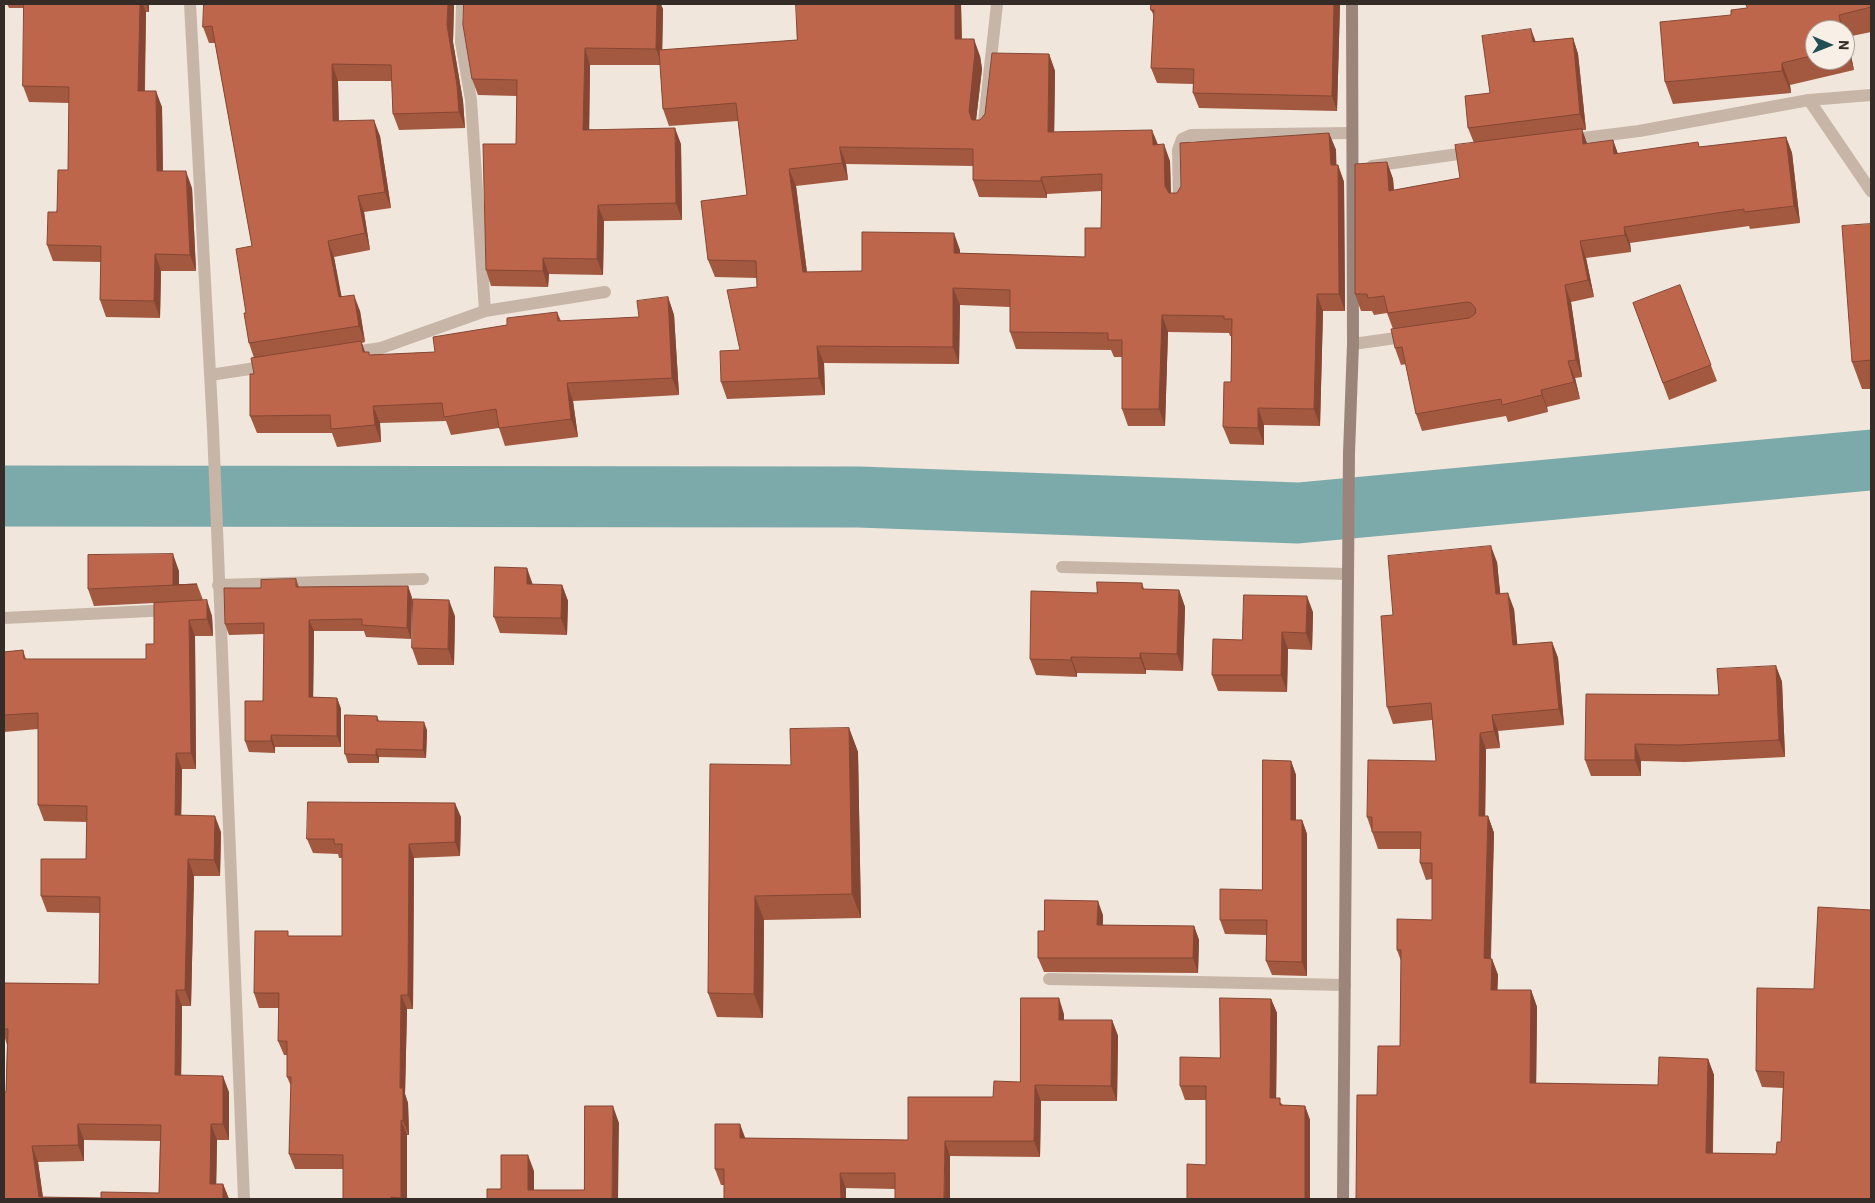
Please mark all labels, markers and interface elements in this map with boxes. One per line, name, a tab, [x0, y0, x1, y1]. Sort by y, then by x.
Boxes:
north arrow	[1805, 20, 1855, 70]
text: N	[1835, 40, 1853, 50]

